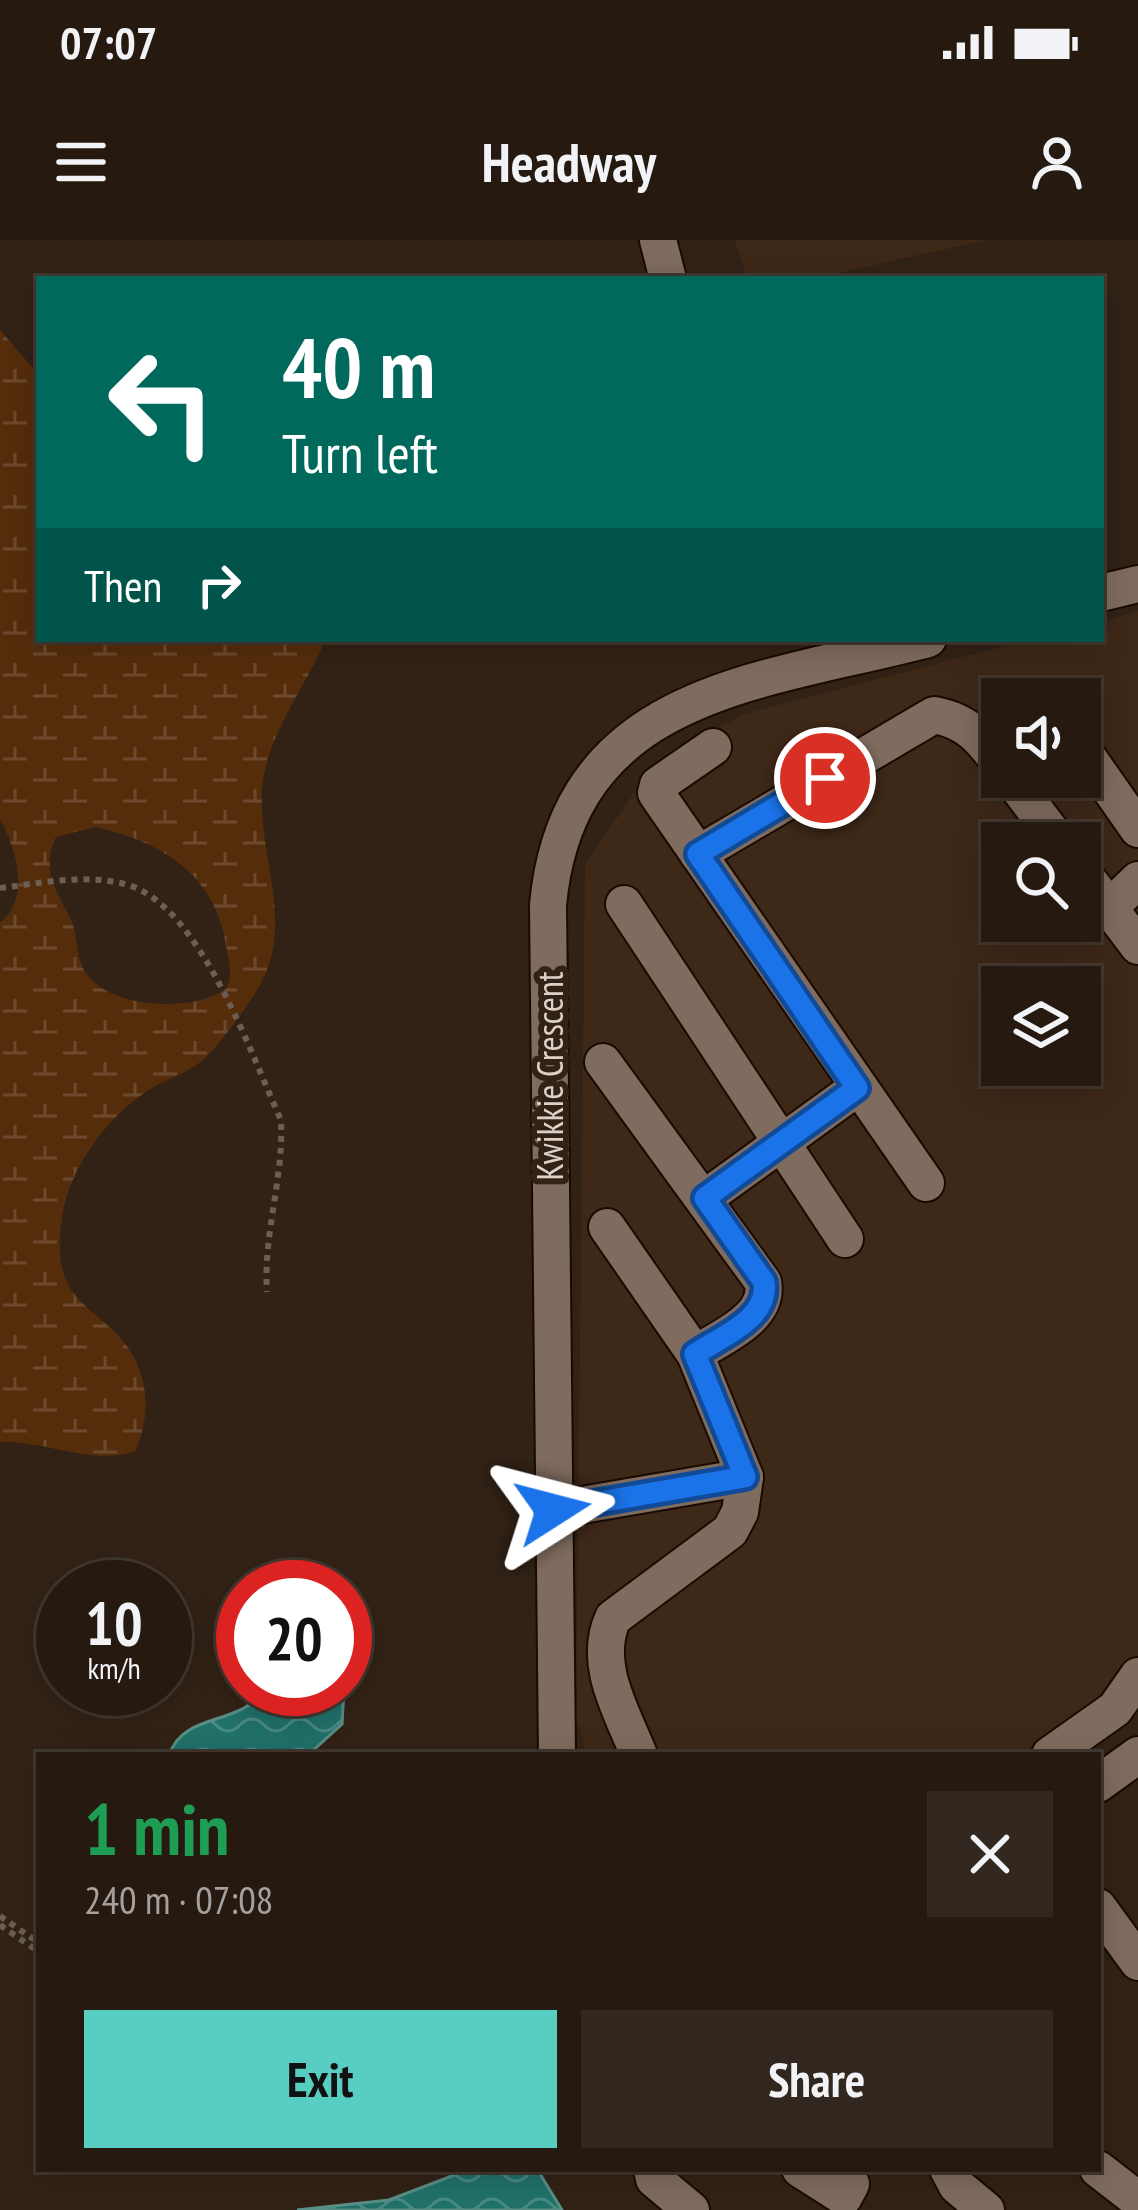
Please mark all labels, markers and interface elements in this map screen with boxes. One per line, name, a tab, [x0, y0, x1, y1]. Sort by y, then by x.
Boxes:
text: 07:07	[60, 13, 157, 71]
text: Headway	[482, 127, 656, 197]
icon: menu	[48, 129, 114, 195]
icon: person	[1024, 129, 1090, 195]
text: 40 m	[282, 312, 435, 421]
icon: left	[84, 324, 240, 480]
text: Turn left	[282, 418, 438, 488]
icon: right	[186, 552, 252, 618]
text: Then	[84, 556, 162, 614]
map controls	[981, 678, 1101, 1086]
button: sound	[981, 678, 1101, 798]
pin	[774, 727, 876, 829]
icon: arrive	[792, 745, 858, 811]
button: search	[981, 822, 1101, 942]
button: layers	[981, 966, 1101, 1086]
street label: Kwikkie Crescent	[526, 971, 573, 1181]
position arrow	[490, 1447, 616, 1573]
speed limit sign: 20	[216, 1560, 372, 1716]
text: 10	[85, 1584, 143, 1662]
text: km/h	[87, 1648, 141, 1687]
text: 1 min	[84, 1782, 229, 1875]
button: close	[927, 1791, 1053, 1917]
text: 240 m · 07:08	[84, 1874, 273, 1925]
button: Exit	[84, 2010, 557, 2148]
button: Share	[581, 2010, 1053, 2148]

